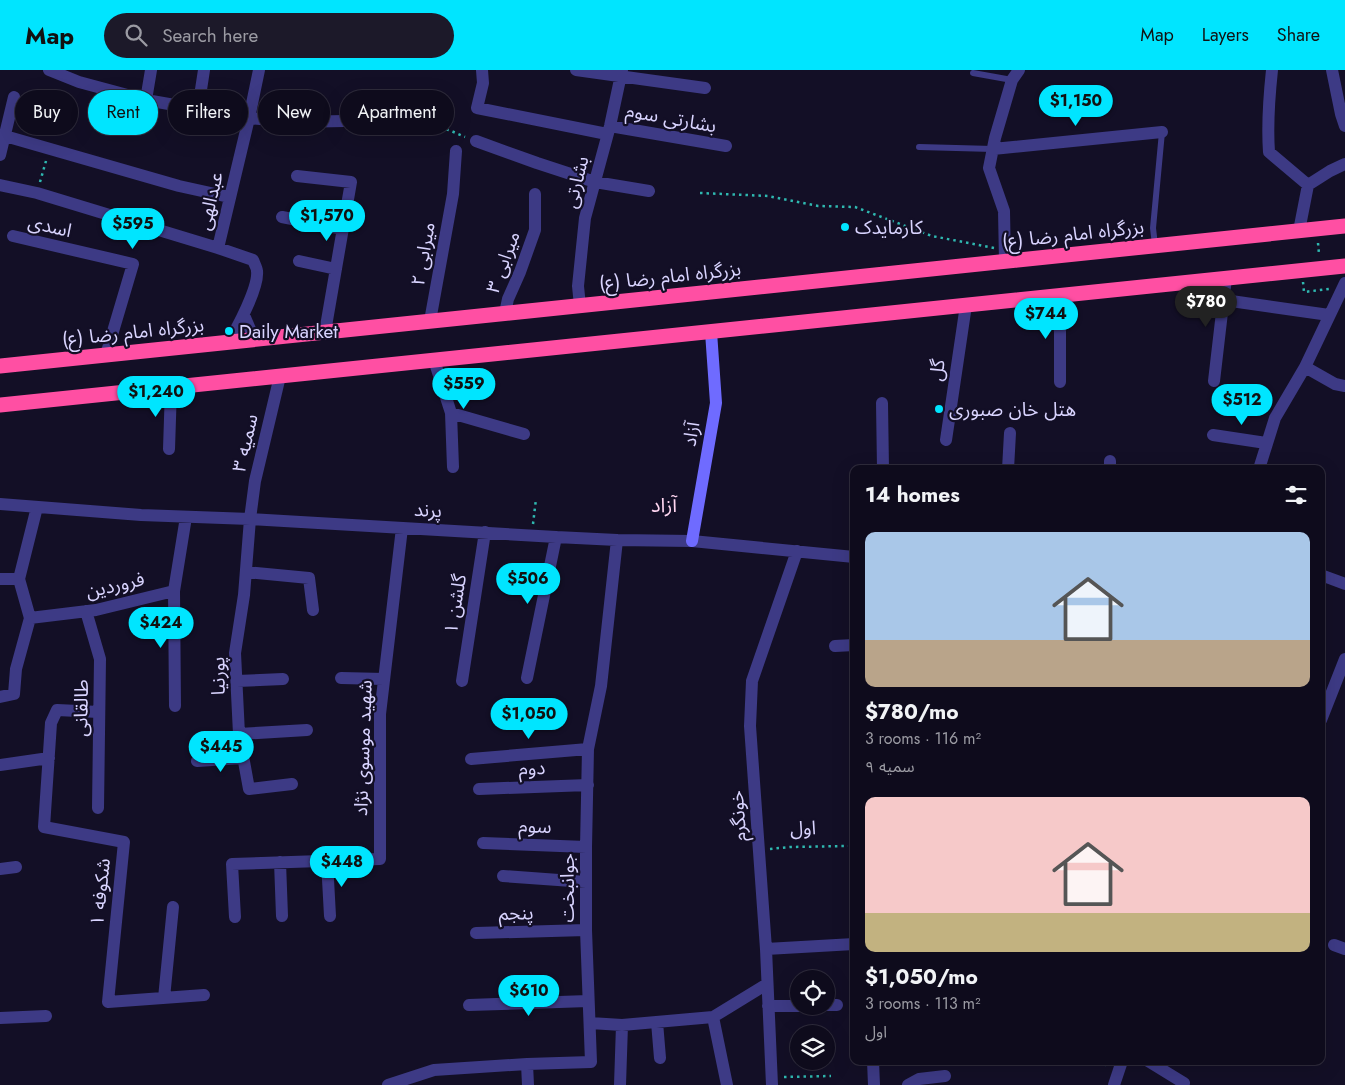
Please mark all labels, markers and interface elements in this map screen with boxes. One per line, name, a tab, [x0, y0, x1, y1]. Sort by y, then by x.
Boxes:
search box	[104, 13, 454, 58]
text: Map	[25, 18, 74, 53]
icon: search	[122, 21, 150, 49]
text: Search here	[162, 22, 258, 49]
text: Map	[1140, 22, 1174, 48]
text: Layers	[1202, 22, 1249, 48]
text: Share	[1277, 22, 1320, 48]
pin: $1,150	[1035, 85, 1117, 127]
text: $1,150	[1050, 89, 1102, 112]
chip: Buy	[15, 90, 78, 135]
chip: Rent	[88, 90, 158, 135]
chip: Filters	[168, 90, 248, 135]
chip: New	[258, 90, 330, 135]
chip: Apartment	[340, 90, 454, 135]
street label: بشارتی سوم	[623, 97, 718, 140]
street label: بشارتی	[557, 153, 595, 211]
street label: عبدالهی	[190, 169, 230, 233]
pin: $1,570	[286, 200, 368, 242]
text: $1,570	[300, 204, 354, 227]
street label: اسدی	[26, 208, 74, 244]
pin: $595	[103, 208, 163, 250]
text: $595	[112, 212, 154, 235]
street label: بزرگراه امام رضا (ع)	[1001, 213, 1146, 256]
place label: کارمایدک	[855, 214, 924, 241]
street label: میرابی ۲	[404, 220, 442, 288]
marker: کارمایدک	[839, 221, 851, 233]
street label: میرابی ۳	[479, 227, 527, 297]
street label: بزرگراه امام رضا (ع)	[598, 255, 743, 298]
pin: $780	[1176, 286, 1236, 328]
text: $780	[1186, 290, 1226, 313]
pin: $744	[1016, 298, 1076, 340]
text: $744	[1025, 302, 1067, 325]
street label: بزرگراه امام رضا (ع)	[61, 311, 206, 354]
place label: Daily Market	[239, 318, 338, 345]
marker: Daily Market	[223, 325, 235, 337]
street label: گل	[922, 356, 952, 383]
pin: $559	[434, 368, 494, 410]
text: $559	[443, 372, 485, 395]
pin: $1,240	[115, 376, 197, 418]
text: $1,240	[128, 380, 184, 403]
pin: $512	[1212, 384, 1272, 426]
text: $512	[1223, 388, 1261, 411]
place label: هتل خان صبوری	[949, 396, 1076, 423]
marker: هتل خان صبوری	[933, 403, 945, 415]
street label: سمیه ۳	[225, 411, 265, 475]
street label: آزاد	[676, 418, 707, 448]
text: 14 homes	[865, 480, 960, 510]
icon: filters	[1282, 481, 1310, 509]
district label: آزاد	[651, 491, 678, 520]
street label: پرند	[413, 496, 443, 524]
pin: $506	[498, 562, 558, 605]
icon: home	[1043, 564, 1133, 654]
street label: فروردین	[83, 565, 147, 605]
text: $506	[507, 567, 549, 590]
street label: گلشن ۱	[437, 571, 473, 636]
pin: $424	[131, 606, 191, 649]
text: $424	[140, 611, 182, 634]
street label: پورنیا	[204, 656, 232, 696]
street label: طالقانی	[67, 679, 95, 737]
street label: شهید موسوی نژاد	[347, 680, 379, 816]
text: $780/mo	[865, 697, 959, 727]
pin: $1,050	[488, 698, 570, 740]
text: $1,050	[502, 702, 556, 725]
text: 3 rooms · 116 m²	[865, 727, 981, 750]
pin: $445	[191, 730, 251, 773]
text: $445	[200, 735, 242, 758]
street label: دوم	[518, 754, 546, 783]
text: سمیه ۹	[865, 755, 915, 778]
street label: خونگرم	[723, 790, 754, 842]
street label: سوم	[518, 812, 552, 841]
street label: اول	[789, 814, 817, 842]
icon: home	[1043, 829, 1133, 919]
pin: $448	[312, 846, 372, 888]
text: $448	[321, 850, 363, 873]
street label: جوانبخت	[554, 853, 581, 923]
street label: شکوفه ۱	[83, 857, 117, 927]
street label: پنجم	[498, 899, 534, 928]
text: $1,050/mo	[865, 962, 978, 992]
map controls	[790, 970, 835, 1070]
button: locate	[790, 970, 835, 1015]
pin: $610	[499, 974, 559, 1017]
text: $610	[509, 979, 549, 1002]
text: 3 rooms · 113 m²	[865, 992, 981, 1015]
text: اول	[865, 1020, 887, 1043]
button: layers	[790, 1025, 835, 1070]

